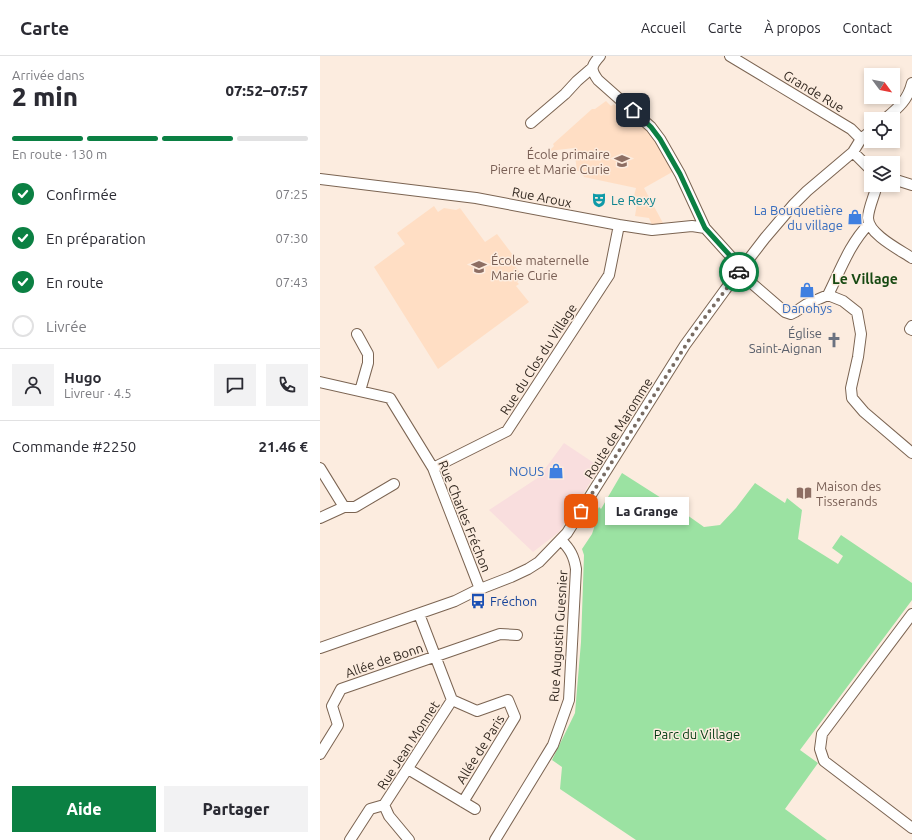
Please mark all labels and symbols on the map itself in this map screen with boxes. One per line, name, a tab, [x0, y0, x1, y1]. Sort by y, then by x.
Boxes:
street label: Grande Rue	[781, 67, 847, 115]
north arrow	[864, 68, 900, 104]
pin	[616, 93, 650, 127]
place label: École primaire Pierre et Marie Curie	[490, 146, 610, 176]
school or university icon: École primaire Pierre et Marie Curie	[613, 152, 631, 170]
street label: Rue Aroux	[511, 184, 574, 210]
theatre icon: Le Rexy	[590, 191, 608, 209]
place label: Le Rexy	[611, 193, 656, 207]
place label: La Bouquetière du village	[754, 203, 843, 232]
shop icon: La Bouquetière du village	[846, 208, 864, 226]
place label: École maternelle Marie Curie	[491, 252, 589, 282]
courier	[719, 252, 759, 292]
school or university icon: École maternelle Marie Curie	[470, 258, 488, 276]
district label: Le Village	[832, 271, 898, 287]
shop icon: Danohys	[798, 281, 816, 299]
street label: Rue du Clos du Village	[497, 301, 579, 417]
place label: Danohys	[782, 301, 832, 315]
place label: Église Saint-Aignan	[749, 325, 822, 355]
church icon: Église Saint-Aignan	[825, 331, 843, 349]
street label: Route de Maromme	[581, 375, 655, 481]
street label: Rue Charles Fréchon	[436, 458, 494, 574]
shop icon: NOUS	[547, 462, 565, 480]
place label: NOUS	[509, 464, 544, 478]
place label: Maison des Tisserands	[816, 479, 882, 508]
library icon: Maison des Tisserands	[795, 484, 813, 502]
pin	[564, 494, 598, 528]
callout: La Grange	[605, 497, 689, 525]
street label: Rue Augustin Guesnier	[546, 569, 570, 702]
bus stop icon: Fréchon	[469, 592, 487, 610]
place label: Fréchon	[490, 594, 537, 608]
street label: Allée de Bonn	[343, 640, 425, 680]
street label: Rue Jean Monnet	[374, 698, 442, 792]
street label: Allée de Paris	[453, 712, 507, 786]
park label: Parc du Village	[654, 727, 740, 741]

